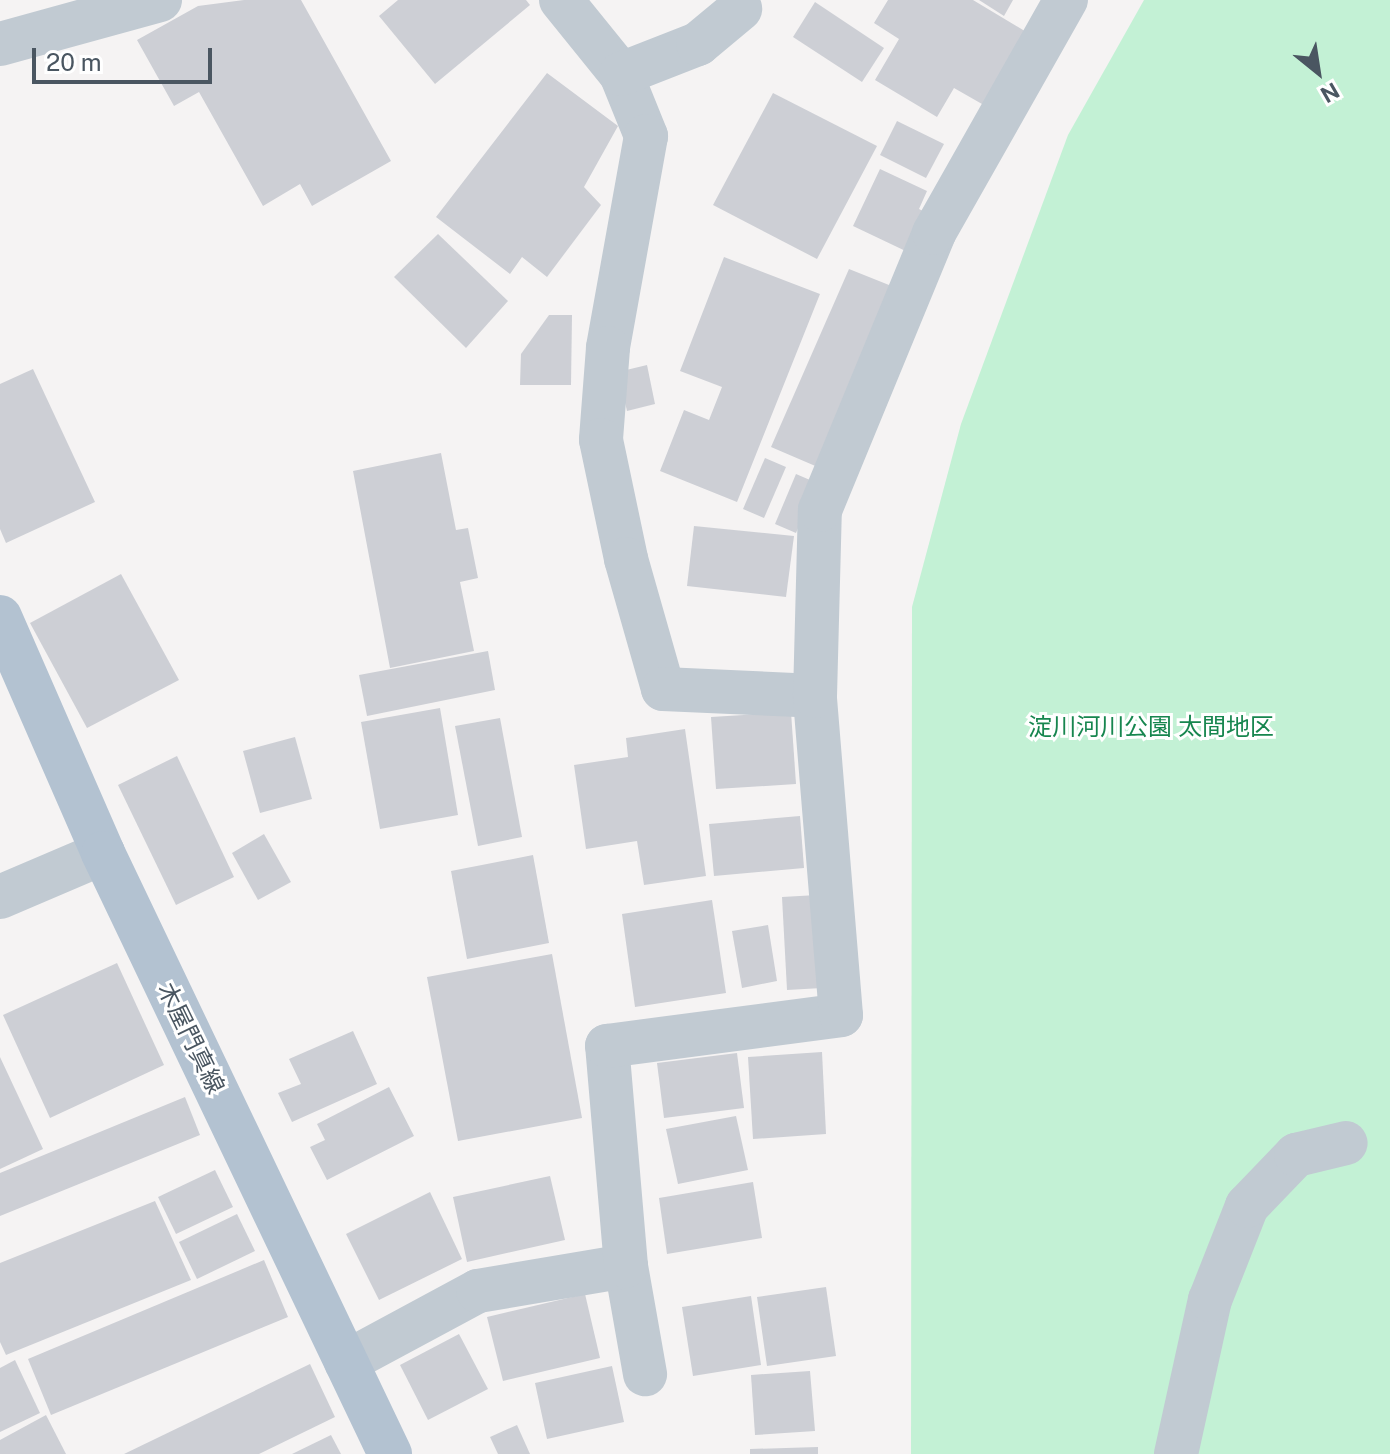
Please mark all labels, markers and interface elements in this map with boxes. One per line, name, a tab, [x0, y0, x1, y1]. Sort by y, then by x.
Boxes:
scale bar	[36, 32, 216, 82]
north arrow	[1278, 32, 1358, 112]
text: 20 m	[46, 48, 102, 76]
text: N	[1316, 77, 1344, 108]
park label: 淀川河川公園 太間地区	[1028, 713, 1274, 741]
street label: 木屋門真線	[152, 978, 230, 1098]

